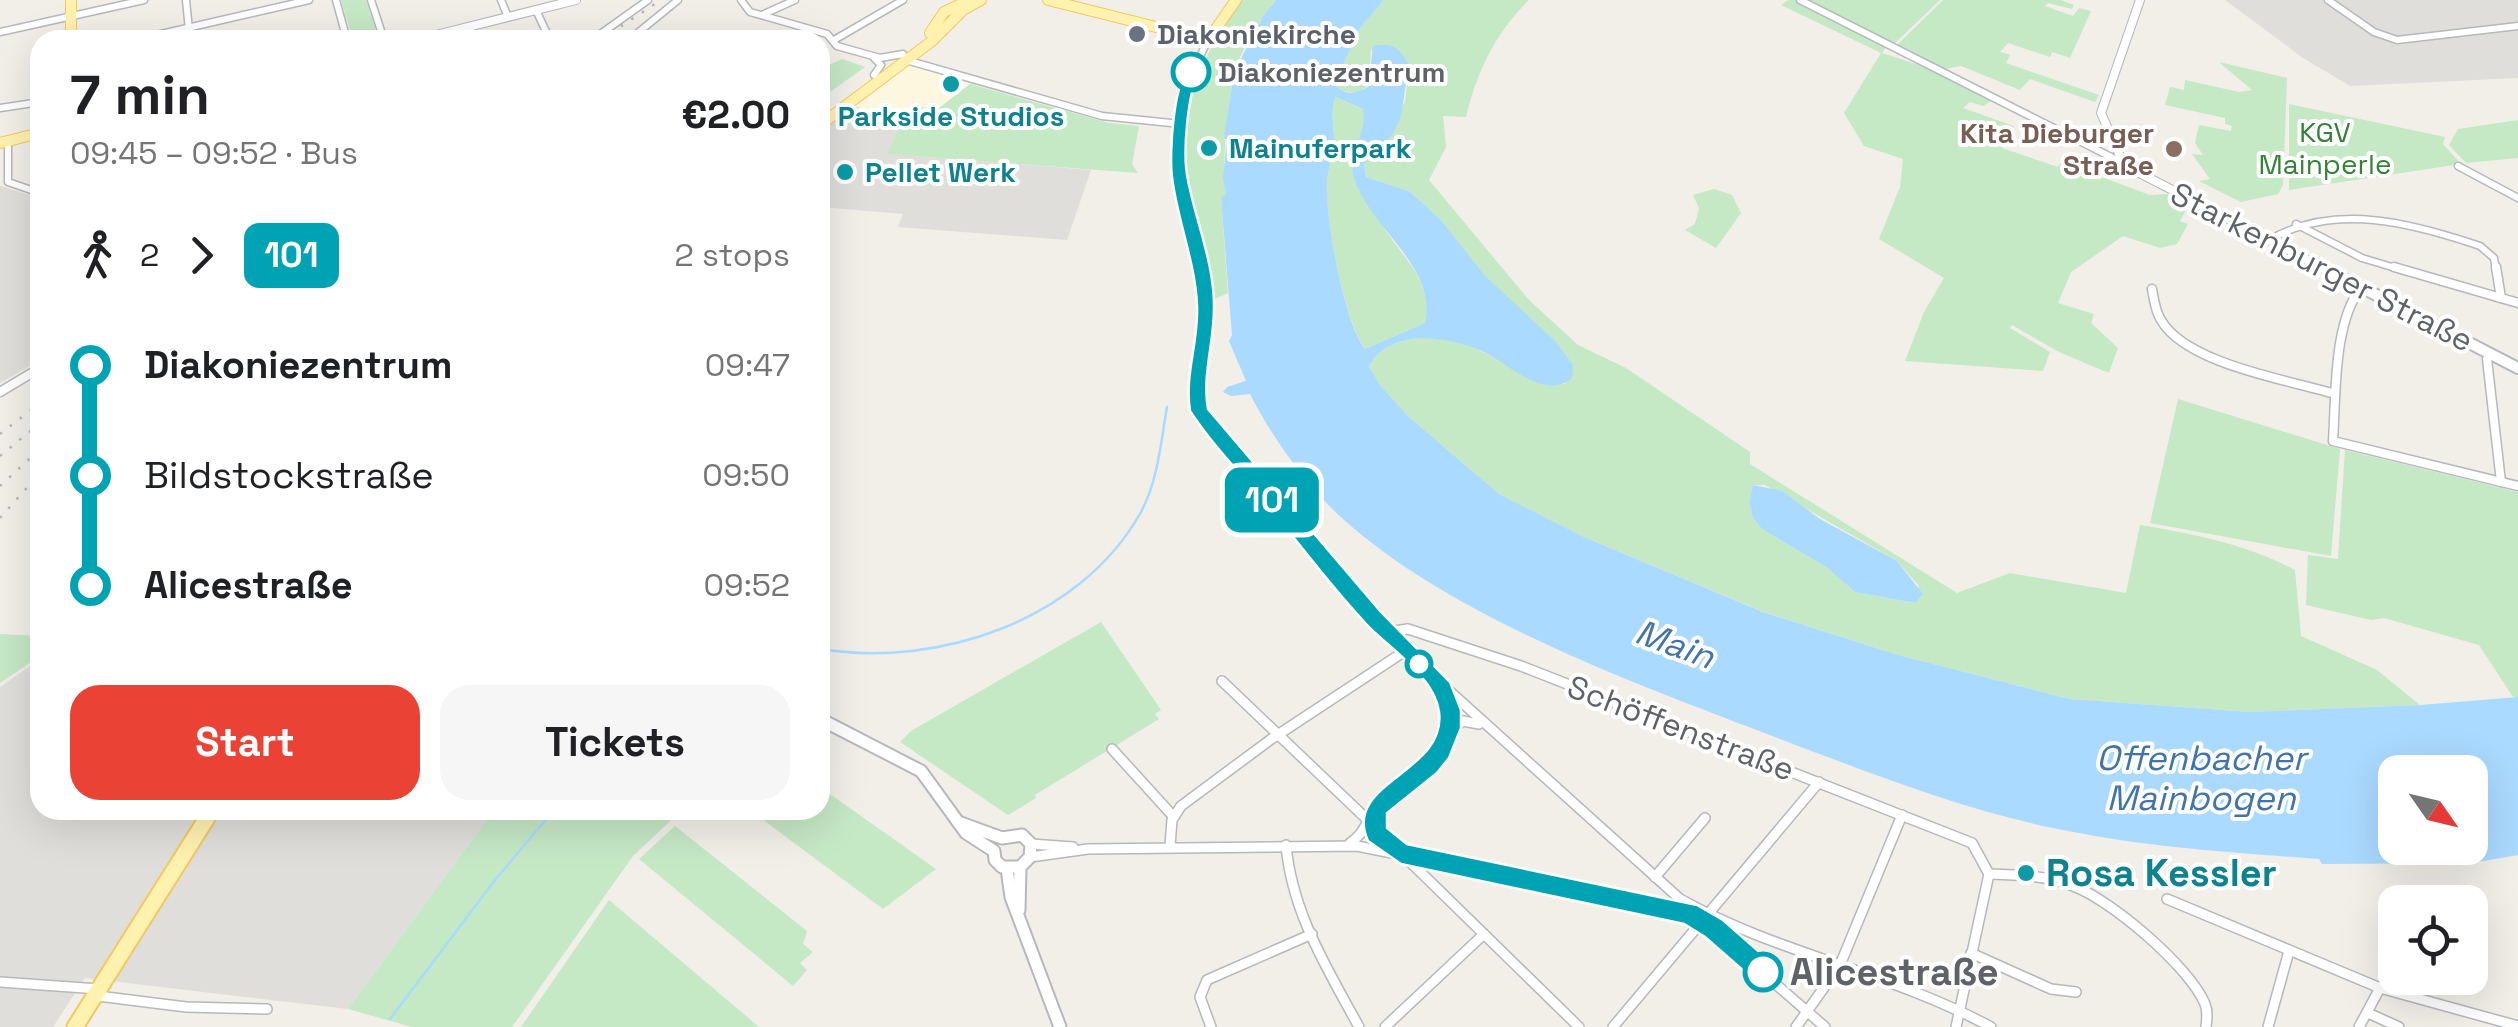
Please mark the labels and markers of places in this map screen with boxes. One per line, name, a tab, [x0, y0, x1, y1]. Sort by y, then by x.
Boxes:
place label: Diakoniekirche	[1157, 16, 1356, 52]
marker: Diakoniekirche	[1126, 23, 1148, 45]
marker: Diakoniezentrum	[1172, 53, 1210, 91]
place label: Diakoniezentrum	[1218, 54, 1445, 90]
marker: Parkside Studios	[940, 73, 962, 95]
place label: Parkside Studios	[838, 98, 1064, 134]
place label: Kita Dieburger Straße	[1960, 115, 2154, 183]
place label: Mainuferpark	[1229, 130, 1412, 166]
marker: Mainuferpark	[1198, 137, 1220, 159]
marker: Kita Dieburger Straße	[2163, 138, 2185, 160]
place label: Pellet Werk	[865, 154, 1016, 190]
marker: Pellet Werk	[834, 161, 856, 183]
unlabelled marker	[1406, 651, 1432, 677]
place label: Rosa Kessler	[2046, 849, 2277, 897]
marker: Rosa Kessler	[2015, 862, 2037, 884]
place label: Alicestraße	[1790, 948, 1999, 996]
marker: Alicestraße	[1744, 953, 1782, 991]

